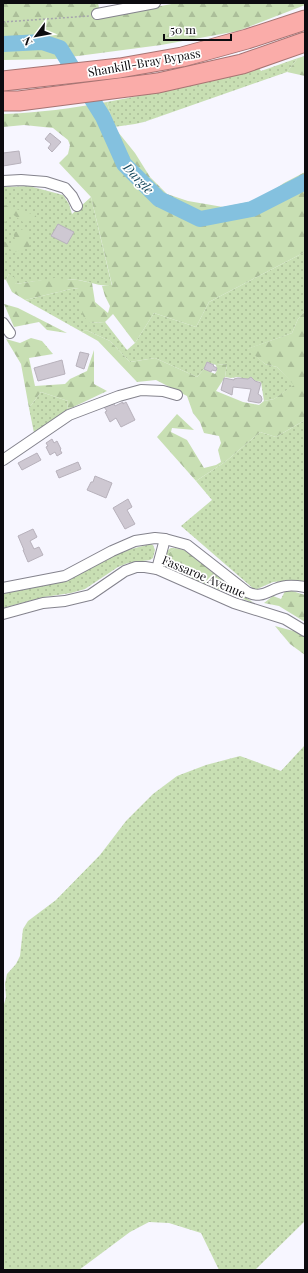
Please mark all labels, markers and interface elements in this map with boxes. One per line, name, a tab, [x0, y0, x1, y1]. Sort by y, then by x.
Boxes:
north arrow	[16, 16, 56, 56]
scale bar	[164, 16, 231, 42]
text: 50 m	[170, 21, 196, 37]
text: N	[19, 34, 36, 49]
street label: Shankill-Bray Bypass	[86, 44, 202, 80]
water label: Dargle	[120, 158, 158, 198]
street label: Fassaroe Avenue	[160, 551, 248, 601]

